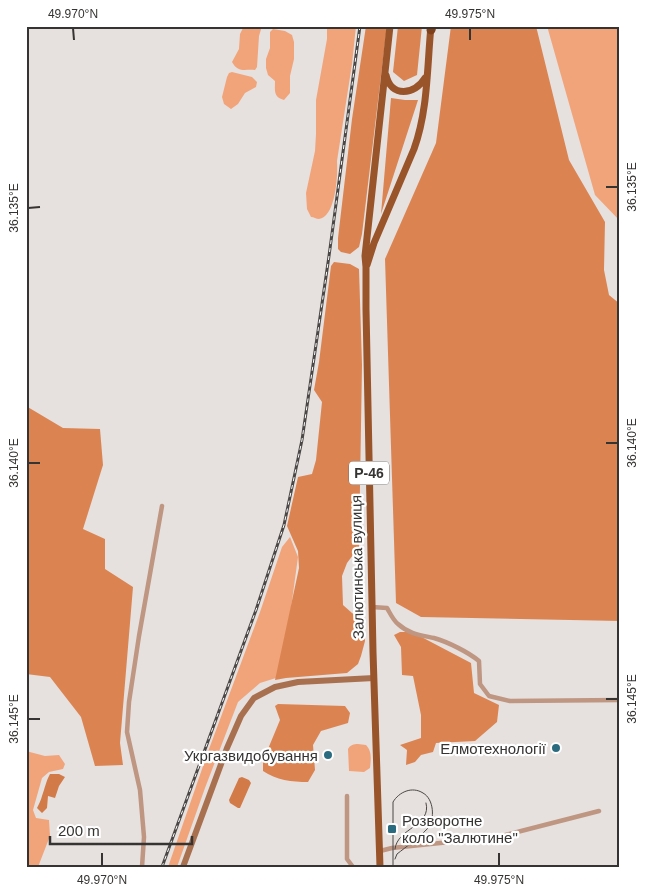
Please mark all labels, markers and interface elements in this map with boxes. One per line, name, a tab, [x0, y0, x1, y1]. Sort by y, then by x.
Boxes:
text: 49.970°N	[48, 7, 98, 21]
text: 49.975°N	[445, 7, 495, 21]
text: 36.135°E	[625, 162, 639, 212]
text: 36.135°E	[7, 183, 21, 233]
text: 36.140°E	[625, 418, 639, 468]
text: 36.140°E	[7, 438, 21, 488]
road number: Р-46	[349, 462, 389, 484]
street label: Залютинська вулиця	[347, 495, 367, 639]
text: 36.145°E	[625, 674, 639, 724]
text: 36.145°E	[7, 694, 21, 744]
place label: Елмотехнології	[440, 740, 547, 757]
marker: Елмотехнології	[550, 742, 562, 754]
place label: Укргазвидобування	[184, 747, 318, 764]
marker: Укргазвидобування	[322, 749, 334, 761]
place label: Розворотне коло "Залютине"	[402, 812, 518, 846]
scale bar	[50, 813, 192, 845]
text: 200 m	[58, 822, 100, 839]
marker: Розворотне коло "Залютине"	[386, 823, 398, 835]
text: 49.970°N	[77, 873, 127, 887]
text: 49.975°N	[474, 873, 524, 887]

